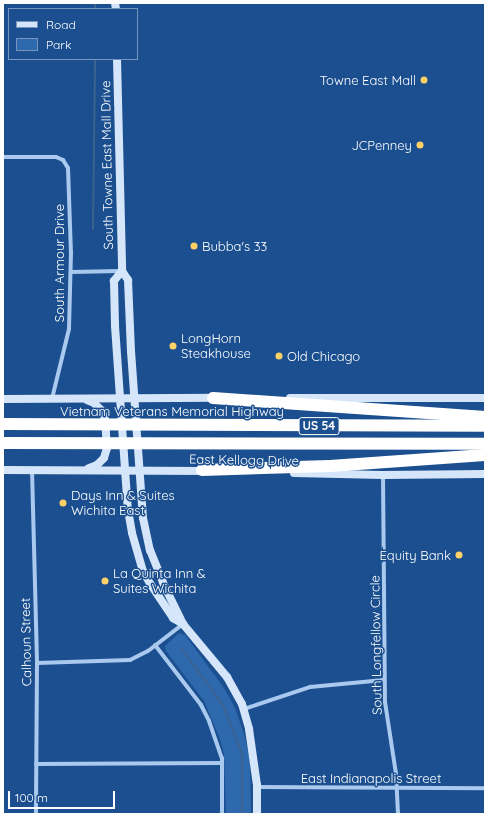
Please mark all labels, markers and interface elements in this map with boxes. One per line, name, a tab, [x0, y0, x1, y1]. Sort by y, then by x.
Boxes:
legend	[8, 8, 138, 60]
text: Road	[46, 17, 76, 32]
text: Park	[46, 37, 71, 52]
place label: Towne East Mall	[320, 72, 416, 88]
marker: Towne East Mall	[419, 75, 429, 85]
street label: South Towne East Mall Drive	[98, 80, 116, 250]
place label: JCPenney	[351, 137, 412, 153]
marker: JCPenney	[415, 140, 425, 150]
street label: South Armour Drive	[51, 204, 67, 322]
place label: Bubba's 33	[202, 238, 267, 254]
marker: Bubba's 33	[189, 241, 199, 251]
place label: LongHorn Steakhouse	[181, 331, 251, 362]
marker: LongHorn Steakhouse	[168, 341, 178, 351]
place label: Old Chicago	[287, 348, 360, 364]
marker: Old Chicago	[274, 351, 284, 361]
street label: Vietnam Veterans Memorial Highway	[60, 403, 284, 419]
road number: US 54	[298, 416, 340, 436]
street label: East Kellogg Drive	[189, 451, 299, 469]
place label: Days Inn & Suites Wichita East	[71, 488, 175, 519]
marker: Days Inn & Suites Wichita East	[58, 498, 68, 508]
place label: Equity Bank	[379, 547, 451, 563]
marker: Equity Bank	[454, 550, 464, 560]
place label: La Quinta Inn & Suites Wichita	[113, 566, 206, 597]
street label: South Longfellow Circle	[367, 575, 385, 715]
marker: La Quinta Inn & Suites Wichita	[100, 576, 110, 586]
street label: Calhoun Street	[17, 598, 35, 686]
street label: East Indianapolis Street	[301, 770, 441, 786]
scale bar	[10, 783, 117, 809]
text: 100 m	[15, 790, 48, 805]

